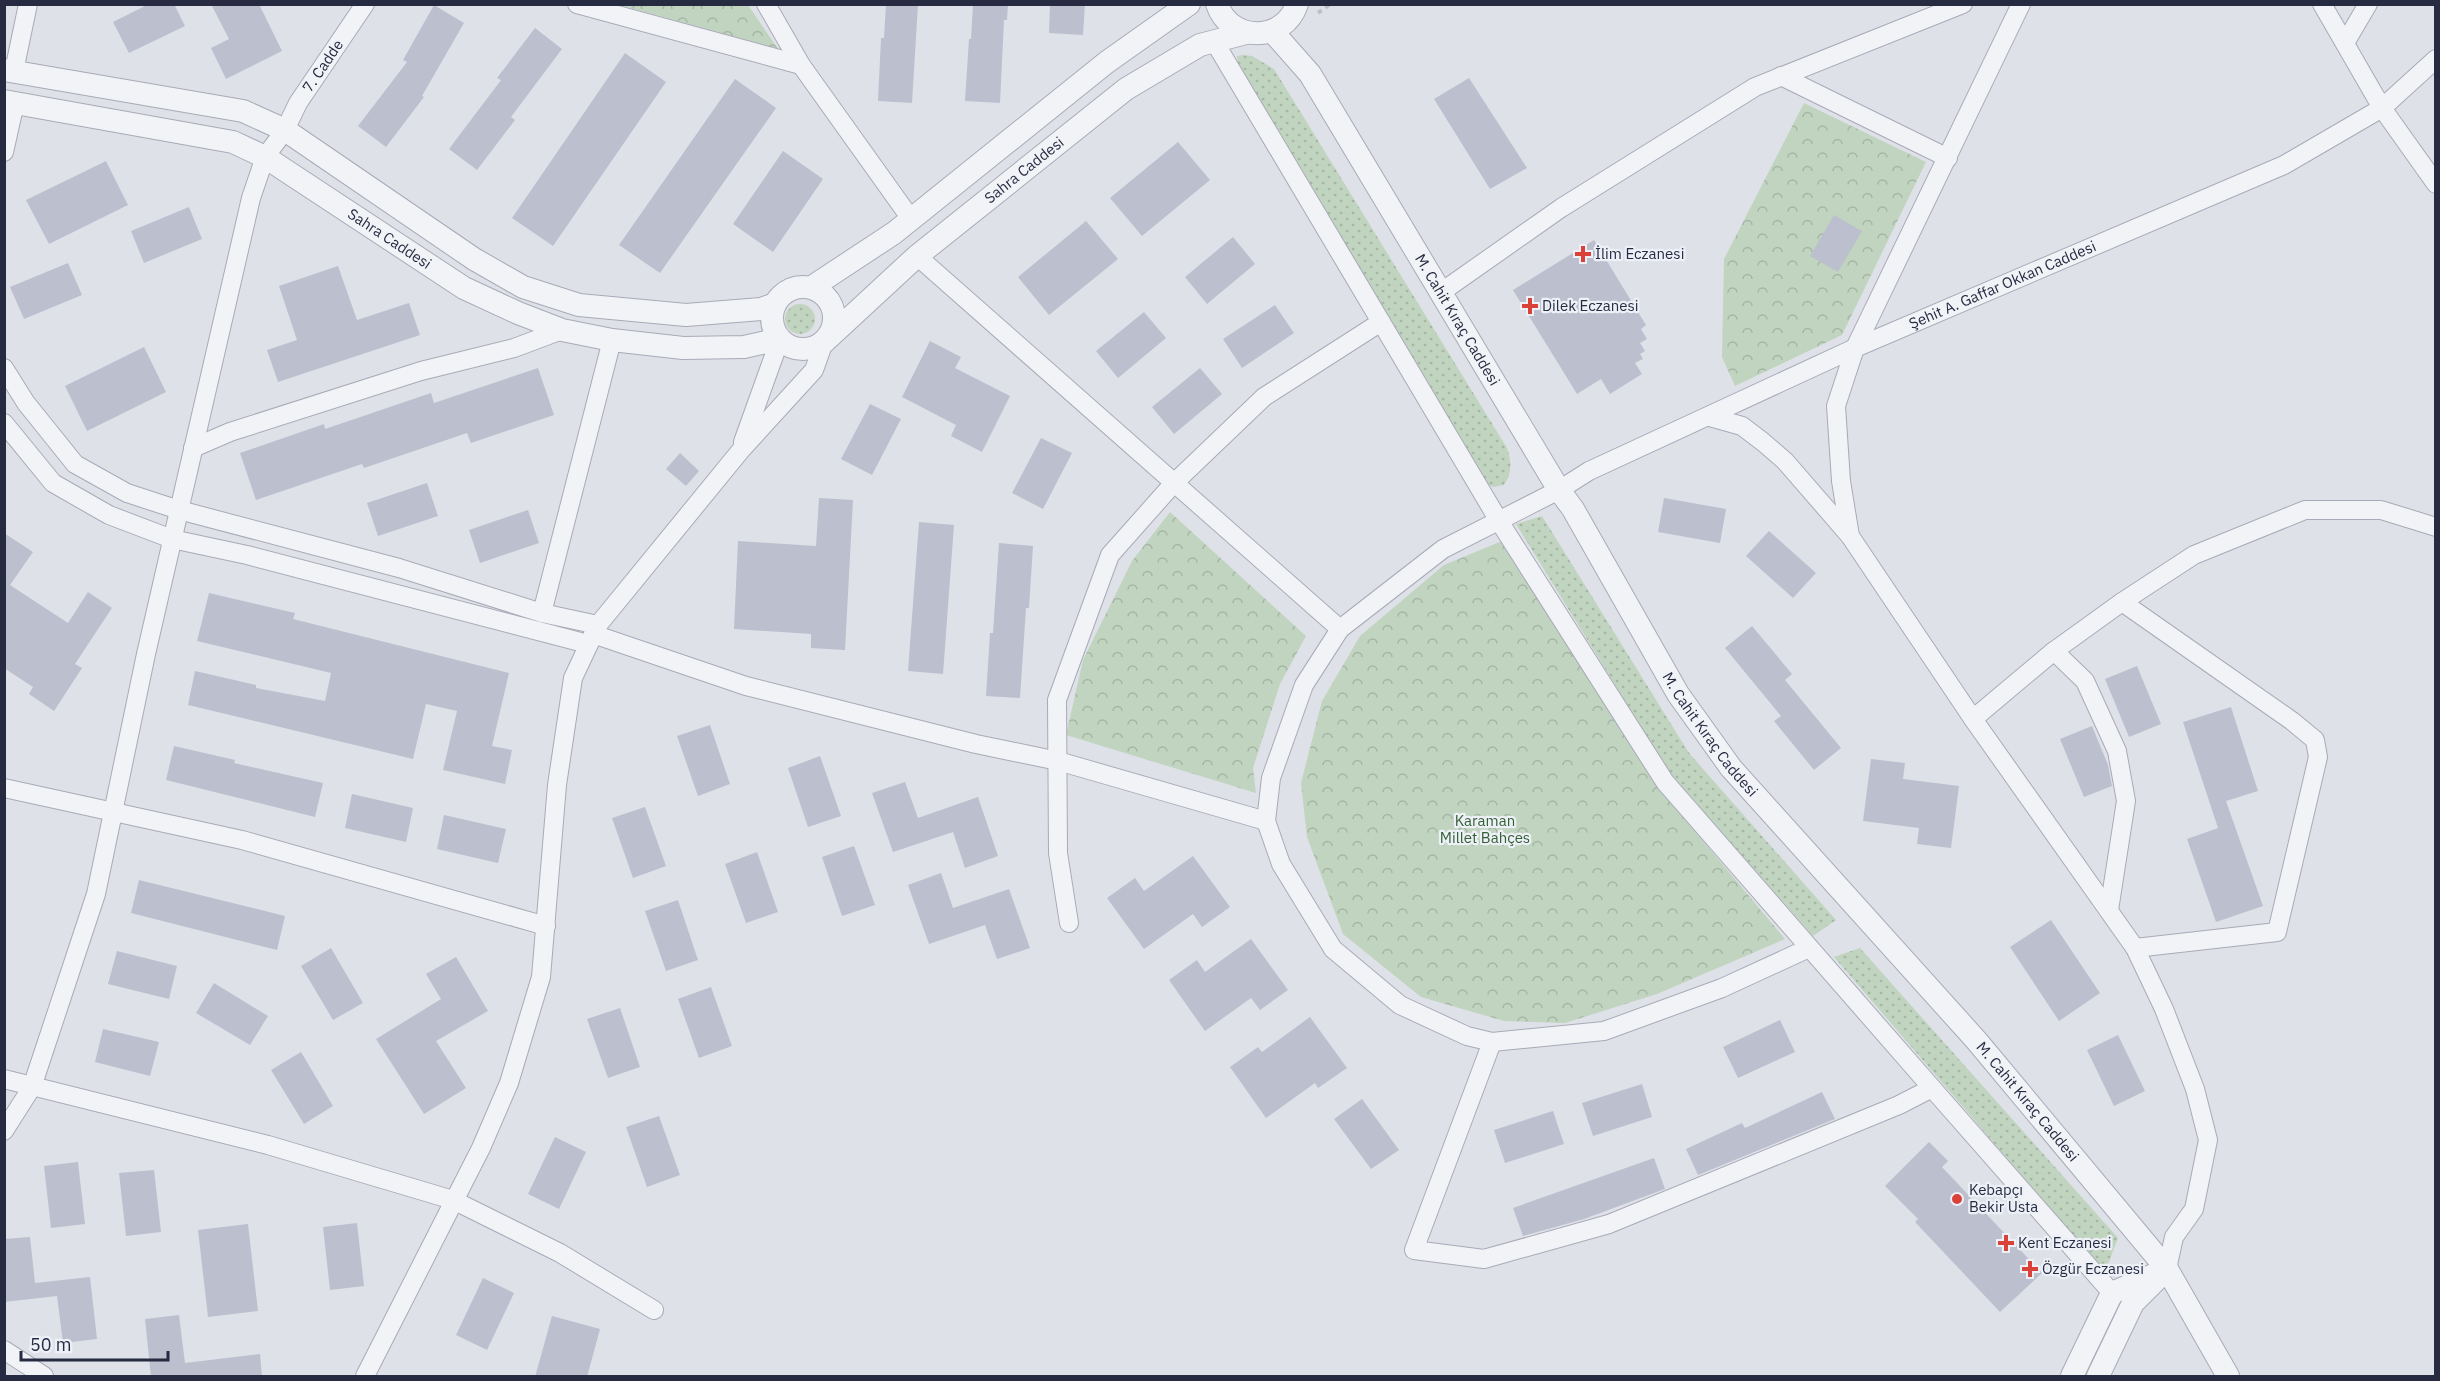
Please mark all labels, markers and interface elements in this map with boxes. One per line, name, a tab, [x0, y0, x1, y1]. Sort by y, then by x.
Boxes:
street label: 7. Cadde	[298, 36, 347, 96]
street label: Sahra Caddesi	[980, 132, 1068, 207]
street label: Sahra Caddesi	[344, 204, 435, 273]
street label: Şehit A. Gaffar Okkan Caddesi	[1906, 236, 2099, 333]
place label: İlim Eczanesi	[1595, 244, 1684, 263]
marker: İlim Eczanesi	[1576, 247, 1590, 261]
street label: M. Cahit Kıraç Caddesi	[1411, 250, 1504, 389]
place label: Dilek Eczanesi	[1542, 296, 1639, 315]
marker: Dilek Eczanesi	[1523, 299, 1537, 313]
street label: M. Cahit Kıraç Caddesi	[1659, 669, 1762, 800]
park label: Karaman Millet Bahçes	[1440, 811, 1530, 847]
street label: M. Cahit Kıraç Caddesi	[1973, 1038, 2083, 1165]
place label: Kebapçı Bekir Usta	[1969, 1180, 2038, 1216]
marker: Kebapçı Bekir Usta	[1950, 1192, 1964, 1206]
place label: Kent Eczanesi	[2018, 1233, 2112, 1252]
marker: Kent Eczanesi	[1999, 1236, 2013, 1250]
place label: Özgür Eczanesi	[2042, 1259, 2144, 1278]
marker: Özgür Eczanesi	[2023, 1262, 2037, 1276]
scale bar	[21, 1324, 168, 1362]
text: 50 m	[30, 1333, 72, 1356]

